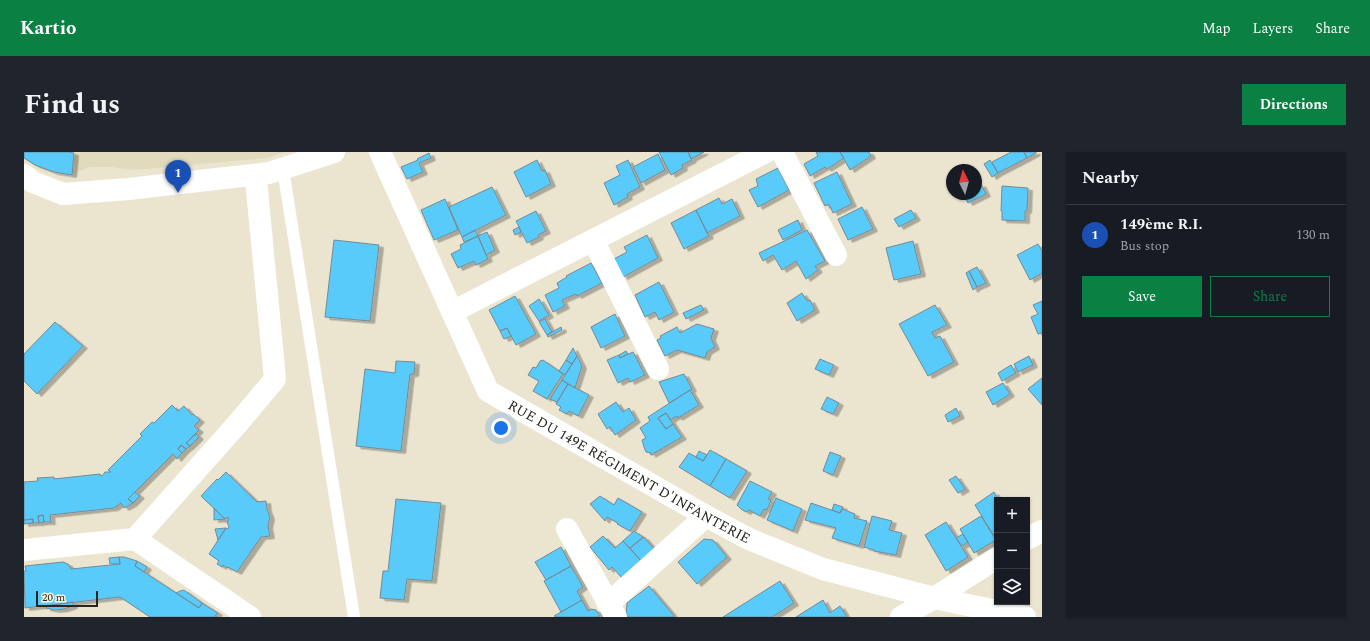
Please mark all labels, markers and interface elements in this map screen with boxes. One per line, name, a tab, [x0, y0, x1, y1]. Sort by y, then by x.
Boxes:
text: Kartio	[20, 14, 76, 43]
text: Map	[1202, 18, 1231, 39]
text: Layers	[1253, 18, 1293, 39]
text: Share	[1315, 18, 1350, 39]
text: Find us	[24, 83, 120, 126]
button: Directions	[1242, 84, 1346, 125]
pin: 1	[165, 160, 191, 193]
north arrow	[946, 164, 982, 200]
text: Nearby	[1082, 165, 1138, 191]
text: 149ème R.I.	[1120, 213, 1203, 236]
text: 1	[1091, 225, 1099, 245]
text: 130 m	[1296, 225, 1330, 245]
text: Bus stop	[1120, 236, 1169, 256]
button: Save	[1082, 276, 1202, 317]
button: Share	[1210, 276, 1330, 317]
street label: RUE DU 149E RÉGIMENT D'INFANTERIE	[504, 395, 754, 549]
your location	[491, 418, 511, 438]
map controls	[994, 497, 1030, 605]
button: +	[994, 497, 1030, 533]
button: −	[994, 533, 1030, 569]
button: layers	[994, 569, 1030, 605]
scale bar	[36, 589, 98, 608]
text: 20 m	[42, 589, 65, 606]

